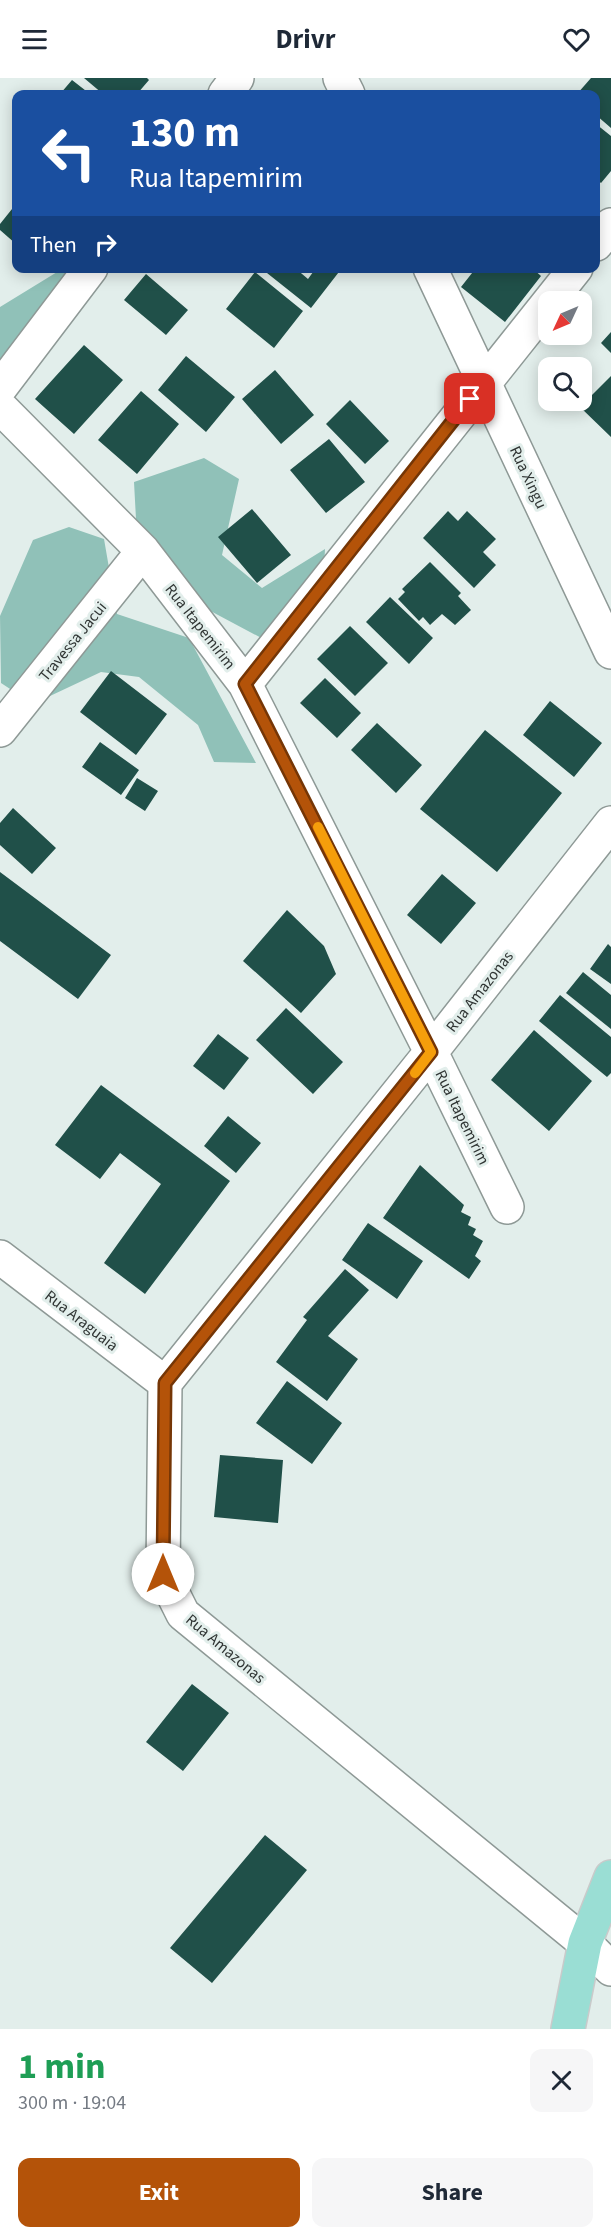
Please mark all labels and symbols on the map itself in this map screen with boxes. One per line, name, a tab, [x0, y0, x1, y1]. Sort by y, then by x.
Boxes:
north arrow	[538, 291, 592, 345]
pin	[444, 373, 495, 424]
street label: Rua Xingu	[504, 443, 552, 512]
street label: Rua Itapemirim	[160, 579, 241, 674]
street label: Travessa Jacui	[34, 597, 112, 686]
street label: Rua Amazonas	[441, 946, 519, 1037]
street label: Rua Itapemirim	[430, 1066, 495, 1169]
street label: Rua Araguaia	[40, 1285, 123, 1356]
position arrow	[131, 1542, 195, 1606]
street label: Rua Amazonas	[181, 1609, 270, 1689]

